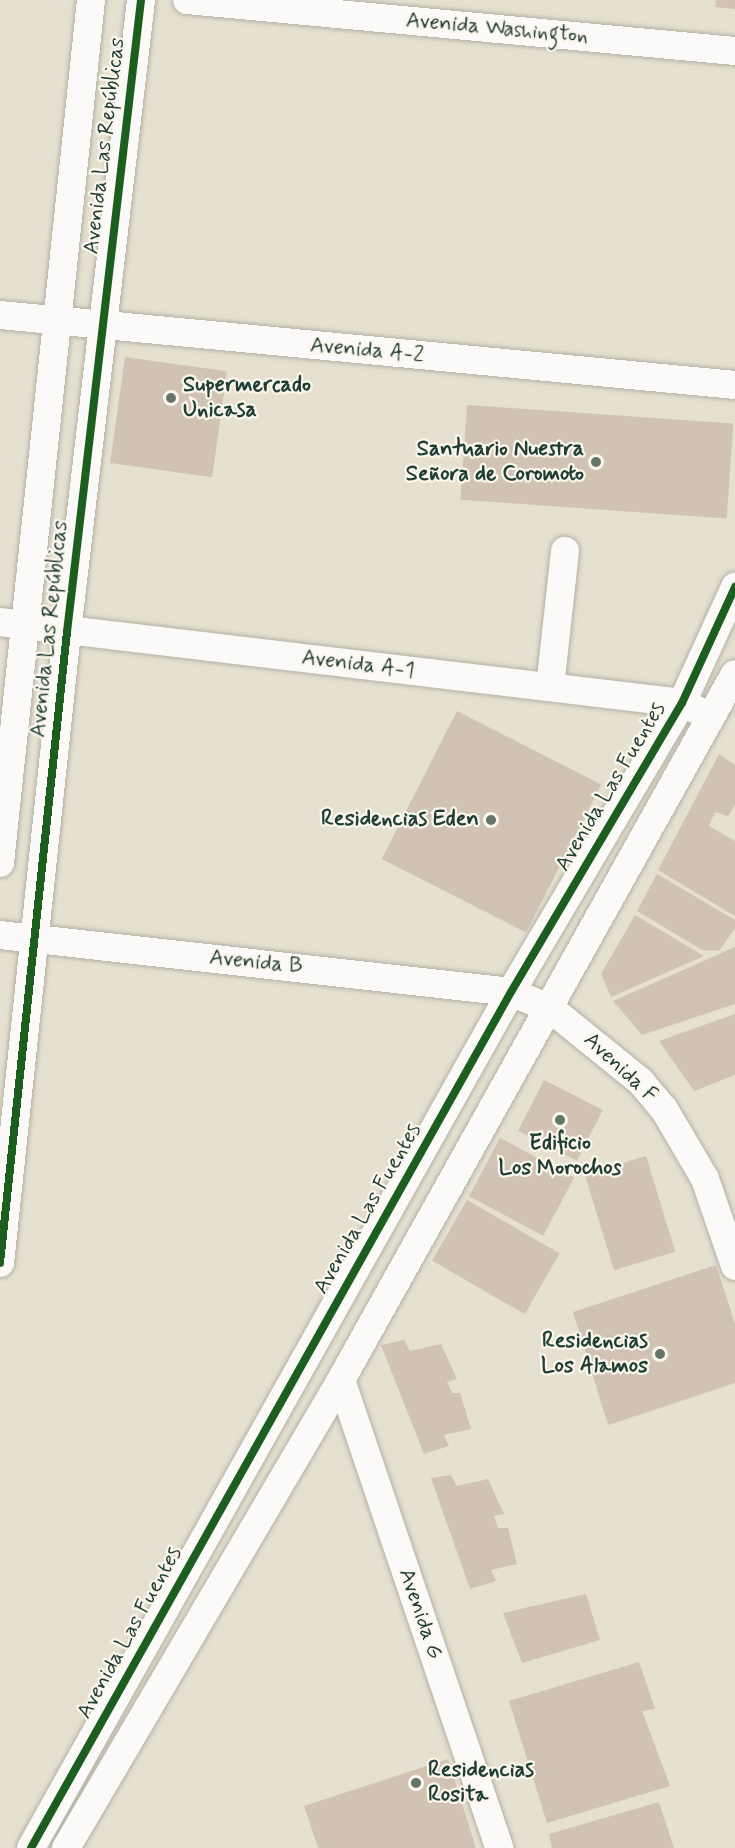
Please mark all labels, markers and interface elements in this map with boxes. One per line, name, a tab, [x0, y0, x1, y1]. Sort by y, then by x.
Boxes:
street label: Avenida Washington	[404, 8, 590, 50]
street label: Avenida Las Repúblicas	[79, 37, 131, 255]
street label: Avenida A-2	[309, 333, 425, 369]
place label: Supermercado Unicasa	[183, 372, 311, 424]
marker: Supermercado Unicasa	[164, 391, 178, 405]
place label: Santuario Nuestra Señora de Coromoto	[404, 436, 584, 488]
marker: Santuario Nuestra Señora de Coromoto	[589, 455, 603, 469]
street label: Avenida Las Repúblicas	[26, 520, 74, 738]
street label: Avenida A-1	[300, 645, 416, 685]
street label: Avenida Las Fuentes	[550, 697, 672, 877]
place label: Residencias Eden	[322, 807, 479, 833]
marker: Residencias Eden	[484, 813, 498, 827]
street label: Avenida B	[208, 945, 304, 981]
street label: Avenida F	[578, 1027, 662, 1109]
marker: Edificio Los Morochos	[553, 1113, 567, 1127]
street label: Avenida Las Fuentes	[308, 1118, 428, 1300]
place label: Edificio Los Morochos	[498, 1130, 622, 1182]
place label: Residencias Los Alamos	[541, 1328, 648, 1380]
marker: Residencias Los Alamos	[653, 1347, 667, 1361]
street label: Avenida Las Fuentes	[71, 1542, 189, 1724]
street label: Avenida G	[392, 1565, 448, 1663]
place label: Residencias Rosita	[428, 1757, 534, 1808]
marker: Residencias Rosita	[409, 1776, 423, 1790]

